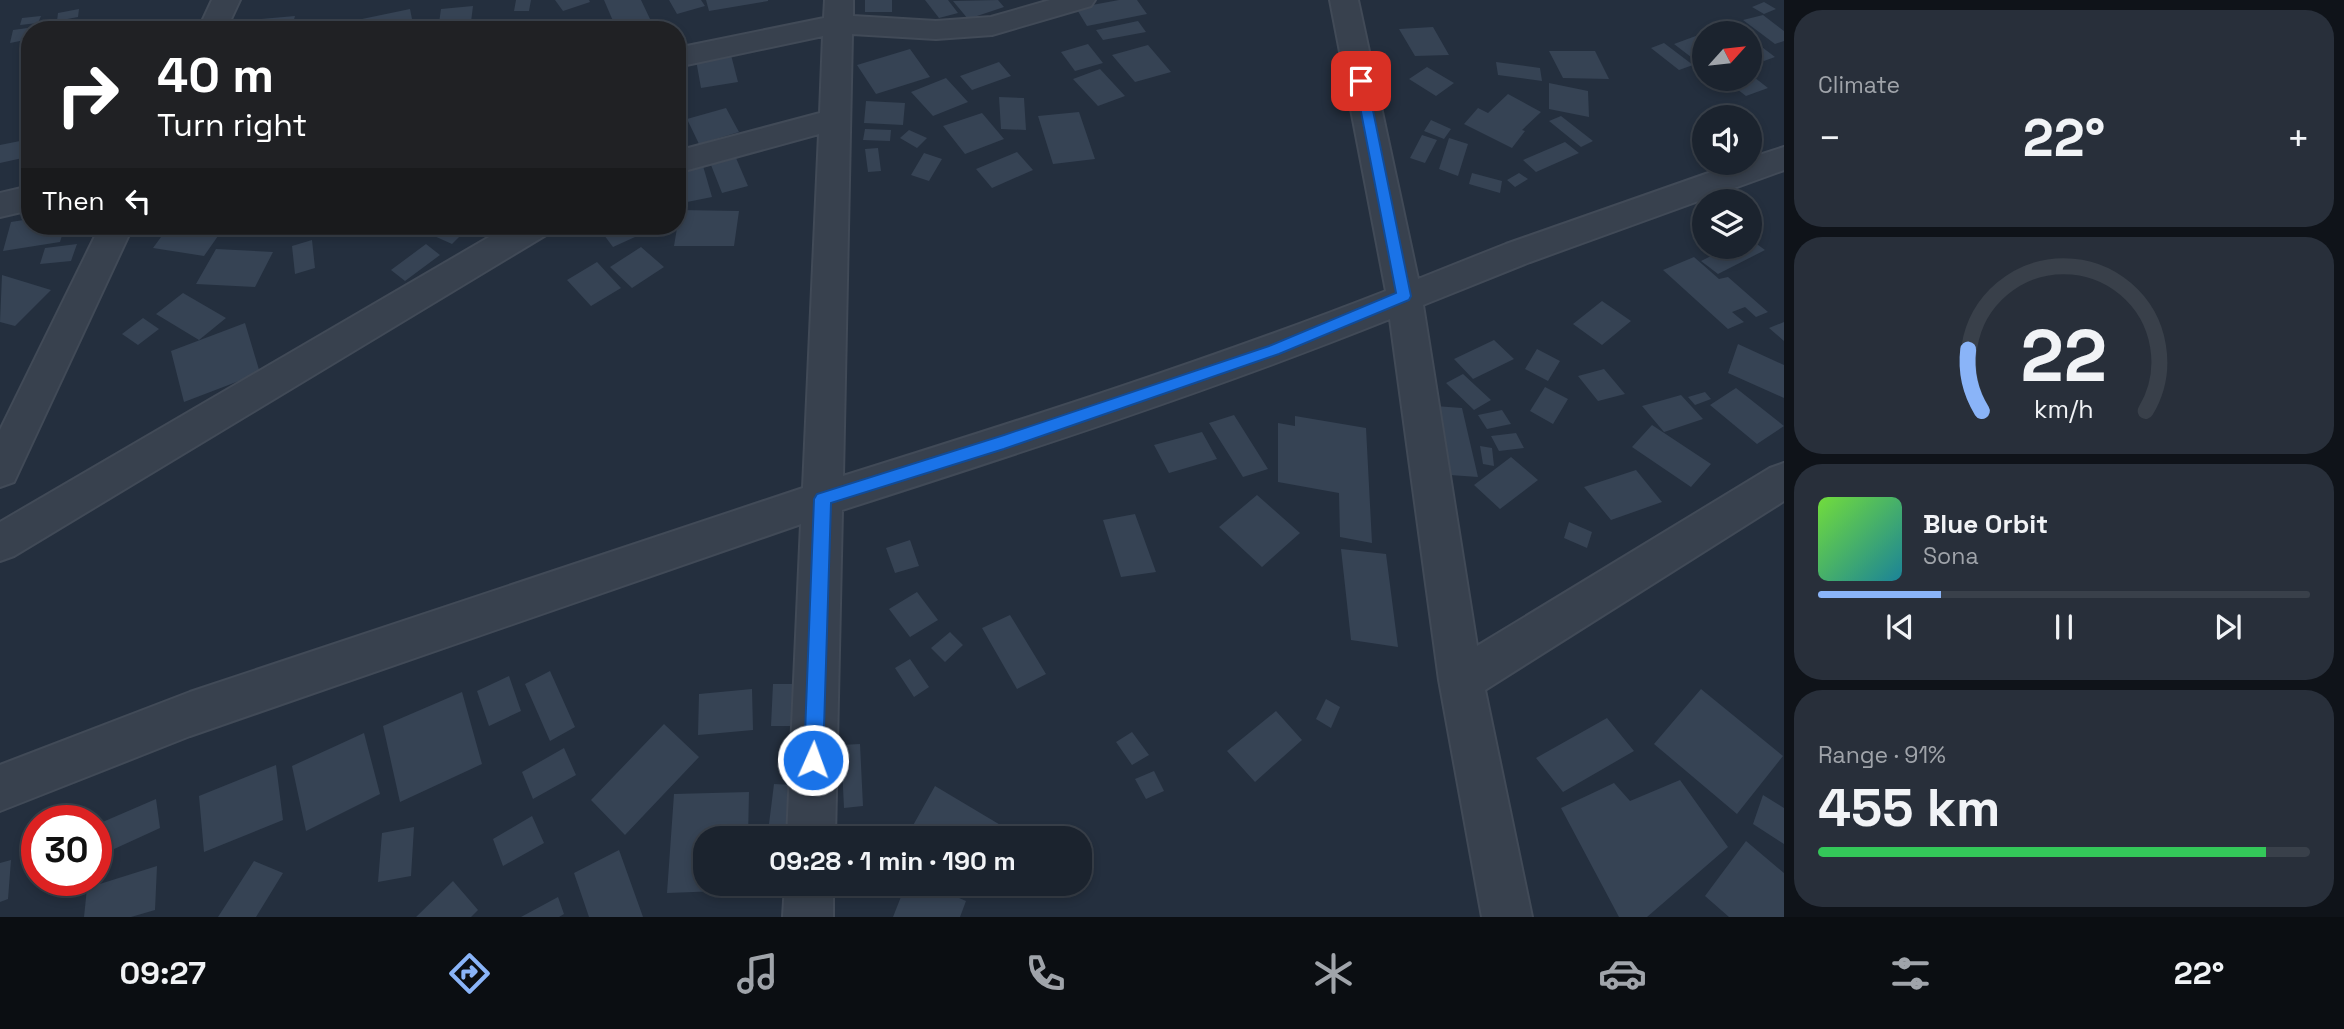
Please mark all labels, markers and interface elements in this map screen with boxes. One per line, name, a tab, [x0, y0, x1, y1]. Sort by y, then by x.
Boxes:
north arrow	[1692, 21, 1762, 91]
map controls	[1692, 21, 1762, 259]
text: 40 m	[157, 44, 274, 106]
icon: right	[42, 49, 133, 140]
pin	[1331, 51, 1391, 111]
icon: arrive	[1342, 62, 1380, 100]
text: Climate	[1818, 70, 1900, 100]
text: Turn right	[157, 105, 307, 145]
button: sound	[1692, 105, 1762, 175]
text: 22°	[2023, 105, 2105, 171]
text: −	[1818, 114, 1842, 162]
text: +	[2286, 114, 2310, 162]
icon: left	[119, 182, 157, 220]
text: Then	[42, 184, 105, 218]
button: layers	[1692, 189, 1762, 259]
text: 22	[2021, 310, 2107, 403]
text: km/h	[2034, 393, 2094, 425]
text: Blue Orbit	[1923, 507, 2048, 541]
text: Sona	[1923, 541, 1979, 571]
icon: previous	[1881, 608, 1919, 646]
icon: pause	[2045, 608, 2083, 646]
icon: next	[2209, 608, 2247, 646]
position arrow	[776, 723, 850, 797]
text: Range · 91%	[1818, 740, 1946, 770]
text: 455 km	[1818, 775, 2000, 841]
speed limit sign: 30	[21, 805, 112, 896]
text: 09:28 · 1 min · 190 m	[769, 844, 1016, 878]
icon: directions	[445, 949, 494, 998]
icon: music	[733, 949, 782, 998]
icon: phone	[1021, 949, 1070, 998]
icon: climate	[1309, 949, 1358, 998]
icon: car	[1598, 949, 1647, 998]
icon: filters	[1886, 949, 1935, 998]
text: 09:27	[120, 953, 206, 993]
text: 22°	[2174, 953, 2224, 993]

